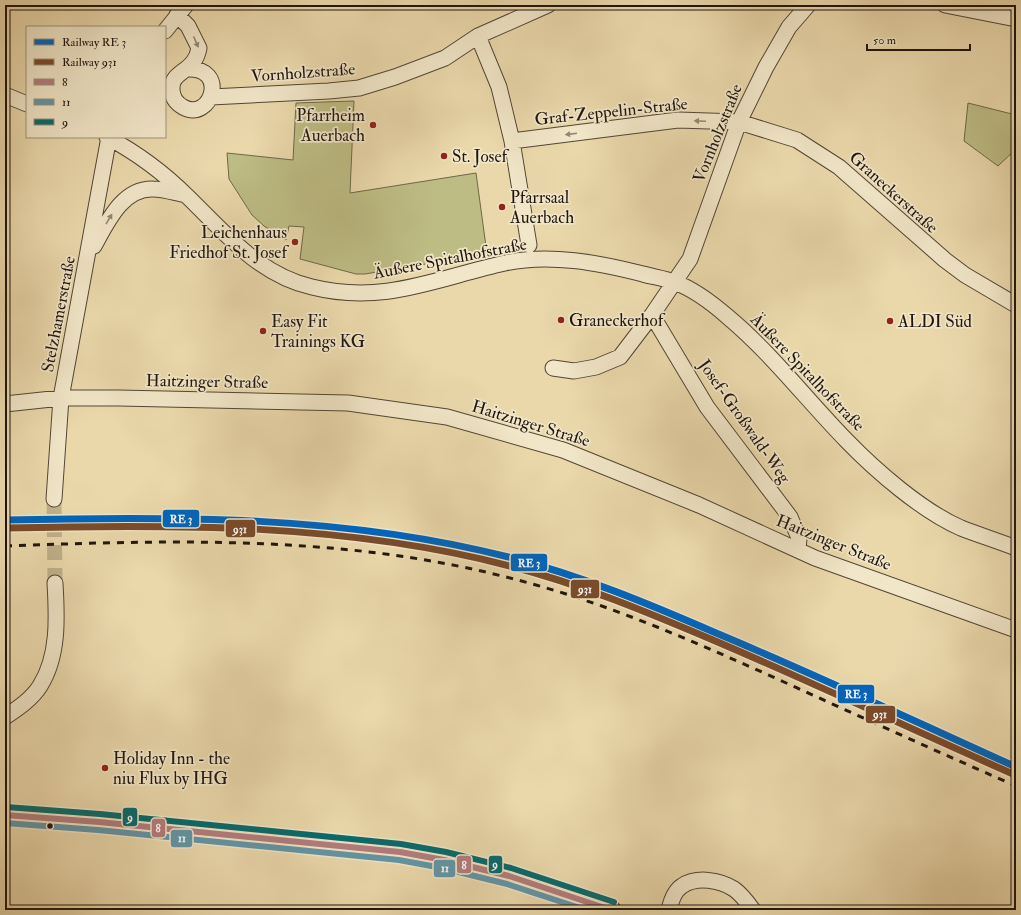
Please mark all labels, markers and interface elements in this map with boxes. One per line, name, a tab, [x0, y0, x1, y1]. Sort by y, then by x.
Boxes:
legend	[26, 26, 166, 138]
scale bar	[867, 26, 970, 52]
text: 50 m	[873, 33, 897, 48]
text: Railway RE 3	[62, 35, 126, 50]
one-way arrow	[193, 36, 199, 47]
text: Railway 931	[62, 55, 117, 70]
street label: Vornholzstraße	[250, 58, 356, 87]
text: 8	[62, 75, 68, 90]
street label: Vornholzstraße	[688, 81, 747, 186]
street label: Graf-Zeppelin-Straße	[533, 93, 689, 131]
text: 11	[62, 95, 71, 110]
place label: Pfarrheim Auerbach	[296, 105, 365, 146]
text: 9	[61, 115, 68, 130]
one-way arrow	[694, 117, 706, 124]
marker: Pfarrheim Auerbach	[368, 120, 378, 130]
one-way arrow	[565, 131, 577, 137]
place label: St. Josef	[452, 146, 510, 168]
street label: Graneckerstraße	[845, 147, 943, 238]
marker: St. Josef	[439, 151, 449, 161]
place label: Pfarrsaal Auerbach	[509, 187, 574, 228]
marker: Pfarrsaal Auerbach	[497, 202, 507, 212]
one-way arrow	[106, 213, 113, 225]
place label: Leichenhaus Friedhof St. Josef	[169, 222, 289, 264]
street label: Äußere Spitalhofstraße	[371, 232, 529, 285]
marker: Leichenhaus Friedhof St. Josef	[290, 237, 300, 247]
street label: Stelzhamerstraße	[37, 254, 80, 374]
street label: Äußere Spitalhofstraße	[745, 308, 870, 436]
place label: Graneckerhof	[569, 310, 666, 331]
place label: Easy Fit Trainings KG	[271, 311, 365, 352]
place label: ALDI Süd	[897, 311, 972, 332]
marker: Graneckerhof	[556, 315, 566, 325]
marker: ALDI Süd	[885, 316, 895, 326]
marker: Easy Fit Trainings KG	[258, 326, 268, 336]
street label: Josef-Großwald-Weg	[693, 354, 796, 488]
street label: Haitzinger Straße	[146, 370, 268, 393]
street label: Haitzinger Straße	[469, 396, 592, 451]
line badge: RE 3	[162, 509, 200, 528]
street label: Haitzinger Straße	[773, 510, 894, 575]
text: RE 3	[170, 513, 192, 526]
line badge: 931	[225, 519, 256, 538]
text: 931	[232, 523, 247, 536]
line badge: RE 3	[510, 553, 548, 572]
text: RE 3	[518, 557, 540, 570]
line badge: 931	[570, 579, 600, 599]
text: 931	[577, 583, 592, 596]
line badge: RE 3	[837, 684, 875, 704]
text: RE 3	[845, 688, 867, 701]
line badge: 931	[865, 705, 896, 724]
text: 931	[872, 708, 887, 721]
place label: Holiday Inn - the niu Flux by IHG	[113, 748, 230, 790]
marker: Holiday Inn - the niu Flux by IHG	[100, 763, 110, 773]
line badge: 9	[122, 807, 138, 827]
text: 9	[126, 811, 133, 824]
line badge: 8	[151, 818, 166, 838]
unlabelled marker	[45, 821, 55, 831]
text: 8	[155, 822, 161, 835]
line badge: 11	[170, 829, 193, 848]
text: 11	[178, 832, 186, 845]
line badge: 8	[456, 855, 472, 874]
line badge: 9	[488, 855, 503, 874]
text: 9	[491, 858, 498, 871]
line badge: 11	[433, 859, 456, 878]
text: 8	[461, 859, 467, 872]
text: 11	[441, 862, 449, 875]

